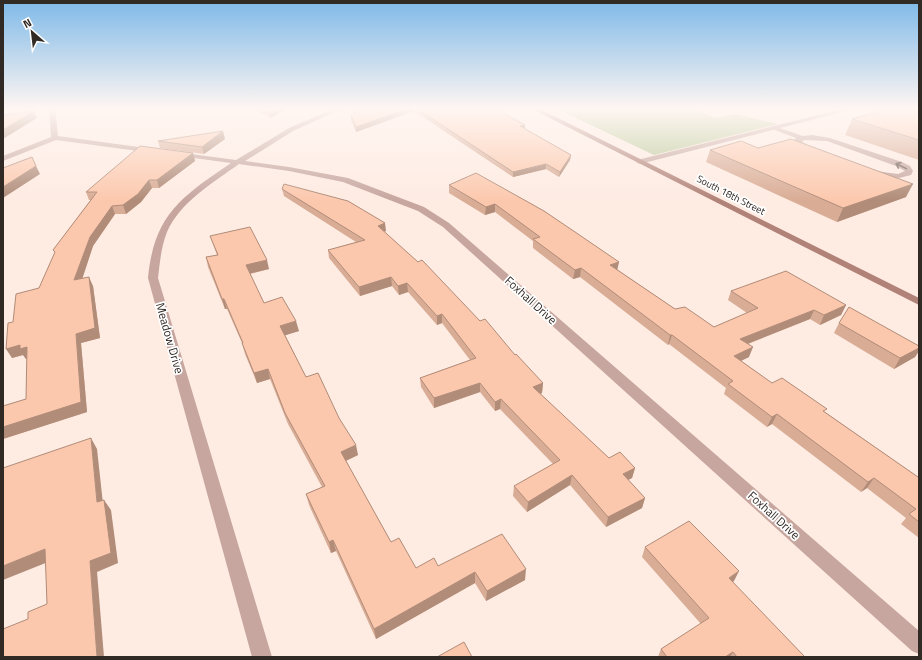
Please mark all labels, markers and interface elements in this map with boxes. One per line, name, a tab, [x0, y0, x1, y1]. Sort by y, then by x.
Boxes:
north arrow	[12, 12, 52, 52]
text: N	[20, 14, 34, 32]
one-way arrow	[895, 162, 907, 169]
street label: South 18th Street	[694, 171, 768, 219]
street label: Foxhall Drive	[501, 271, 561, 329]
street label: Meadow Drive	[151, 300, 189, 376]
street label: Foxhall Drive	[744, 486, 804, 544]

